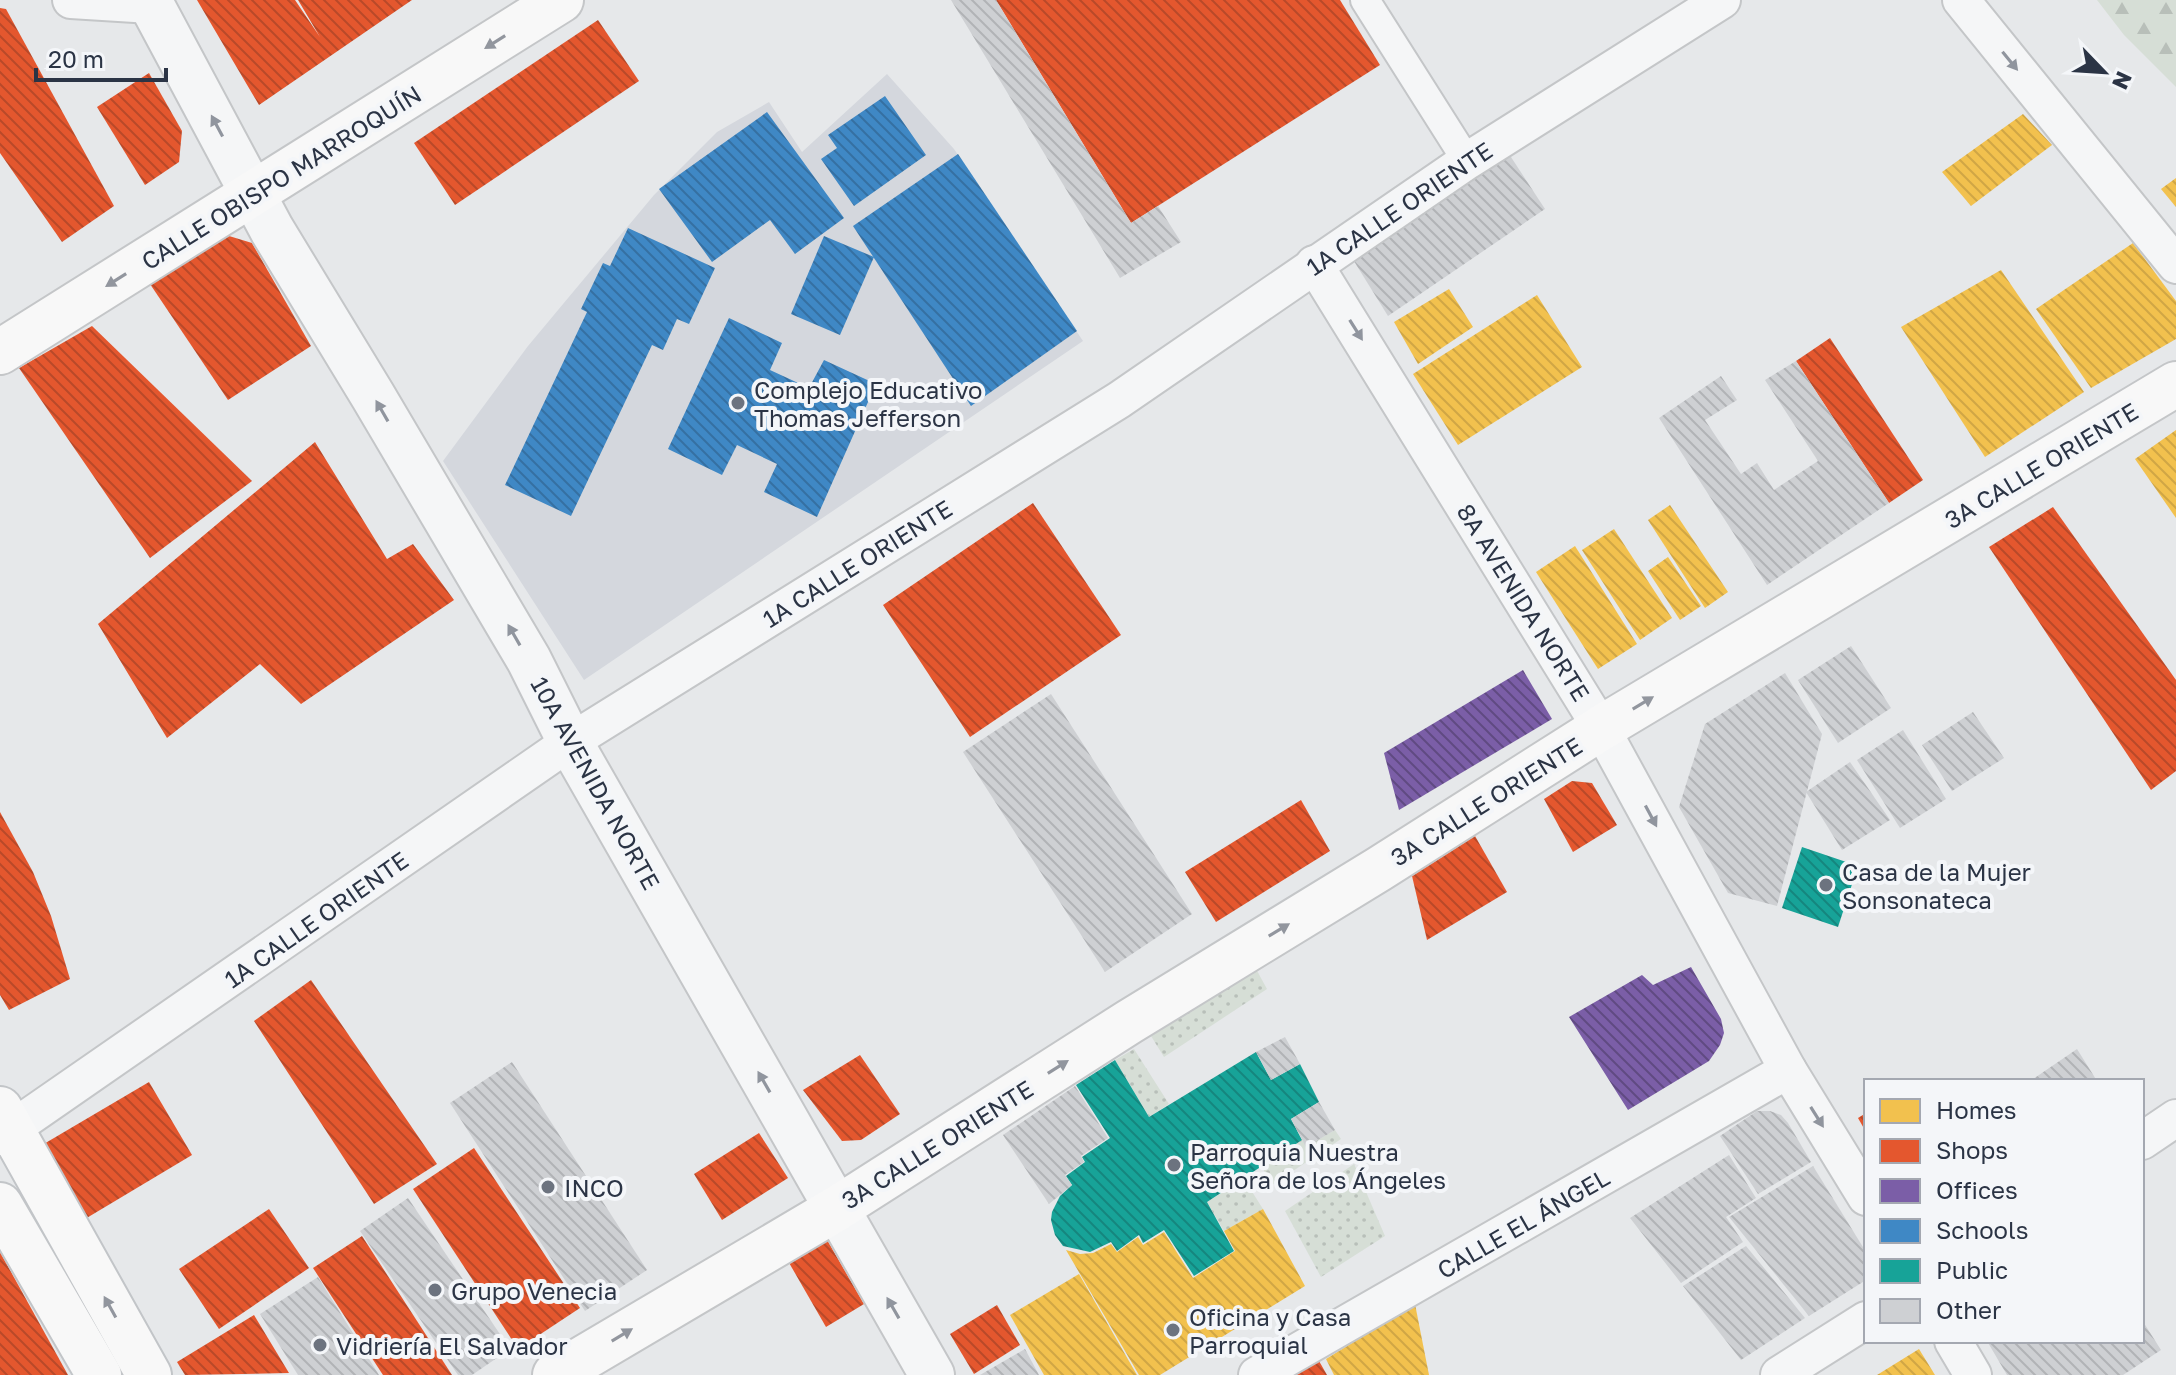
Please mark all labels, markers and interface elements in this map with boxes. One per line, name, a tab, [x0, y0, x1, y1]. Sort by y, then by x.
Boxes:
scale bar	[36, 32, 166, 82]
north arrow	[2064, 32, 2144, 112]
one-way arrow	[484, 34, 506, 48]
text: 20 m	[48, 44, 104, 73]
one-way arrow	[2001, 50, 2018, 70]
text: N	[2107, 67, 2138, 94]
street label: CALLE OBISPO MARROQUÍN	[136, 79, 426, 275]
one-way arrow	[210, 115, 224, 137]
street label: 1A CALLE ORIENTE	[1301, 135, 1497, 281]
one-way arrow	[105, 273, 127, 287]
one-way arrow	[1348, 319, 1362, 341]
place label: Complejo Educativo Thomas Jefferson	[754, 375, 982, 432]
marker: Complejo Educativo Thomas Jefferson	[729, 394, 747, 412]
street label: 3A CALLE ORIENTE	[1939, 396, 2143, 534]
one-way arrow	[375, 400, 389, 422]
street label: 1A CALLE ORIENTE	[757, 493, 957, 633]
street label: 8A AVENIDA NORTE	[1452, 498, 1596, 706]
one-way arrow	[507, 624, 521, 646]
street label: 10A AVENIDA NORTE	[525, 671, 667, 895]
one-way arrow	[1632, 697, 1654, 711]
street label: 3A CALLE ORIENTE	[1385, 730, 1587, 872]
one-way arrow	[1644, 804, 1657, 827]
street label: 1A CALLE ORIENTE	[219, 845, 413, 993]
place label: Casa de la Mujer Sonsonateca	[1842, 857, 2031, 914]
marker: Casa de la Mujer Sonsonateca	[1817, 876, 1835, 894]
one-way arrow	[1268, 923, 1290, 937]
one-way arrow	[1048, 1059, 1069, 1074]
one-way arrow	[757, 1071, 771, 1093]
street label: 3A CALLE ORIENTE	[836, 1073, 1038, 1215]
legend	[1864, 1079, 2144, 1343]
text: Homes	[1936, 1095, 2017, 1124]
one-way arrow	[1810, 1106, 1824, 1128]
text: Shops	[1936, 1135, 2008, 1164]
place label: Parroquia Nuestra Señora de los Ángeles	[1190, 1137, 1446, 1194]
marker: Parroquia Nuestra Señora de los Ángeles	[1165, 1156, 1183, 1174]
street label: CALLE EL ÁNGEL	[1432, 1162, 1614, 1284]
place label: INCO	[564, 1173, 624, 1202]
text: Offices	[1936, 1175, 2018, 1204]
marker: INCO	[539, 1178, 557, 1196]
text: Schools	[1936, 1215, 2028, 1244]
text: Public	[1936, 1255, 2008, 1284]
place label: Grupo Venecia	[451, 1276, 617, 1305]
marker: Grupo Venecia	[426, 1281, 444, 1299]
text: Other	[1936, 1295, 2001, 1324]
one-way arrow	[104, 1296, 118, 1318]
one-way arrow	[886, 1296, 900, 1319]
place label: Oficina y Casa Parroquial	[1189, 1302, 1351, 1359]
marker: Oficina y Casa Parroquial	[1164, 1321, 1182, 1339]
one-way arrow	[611, 1328, 633, 1342]
place label: Vidriería El Salvador	[336, 1331, 568, 1360]
marker: Vidriería El Salvador	[311, 1336, 329, 1354]

